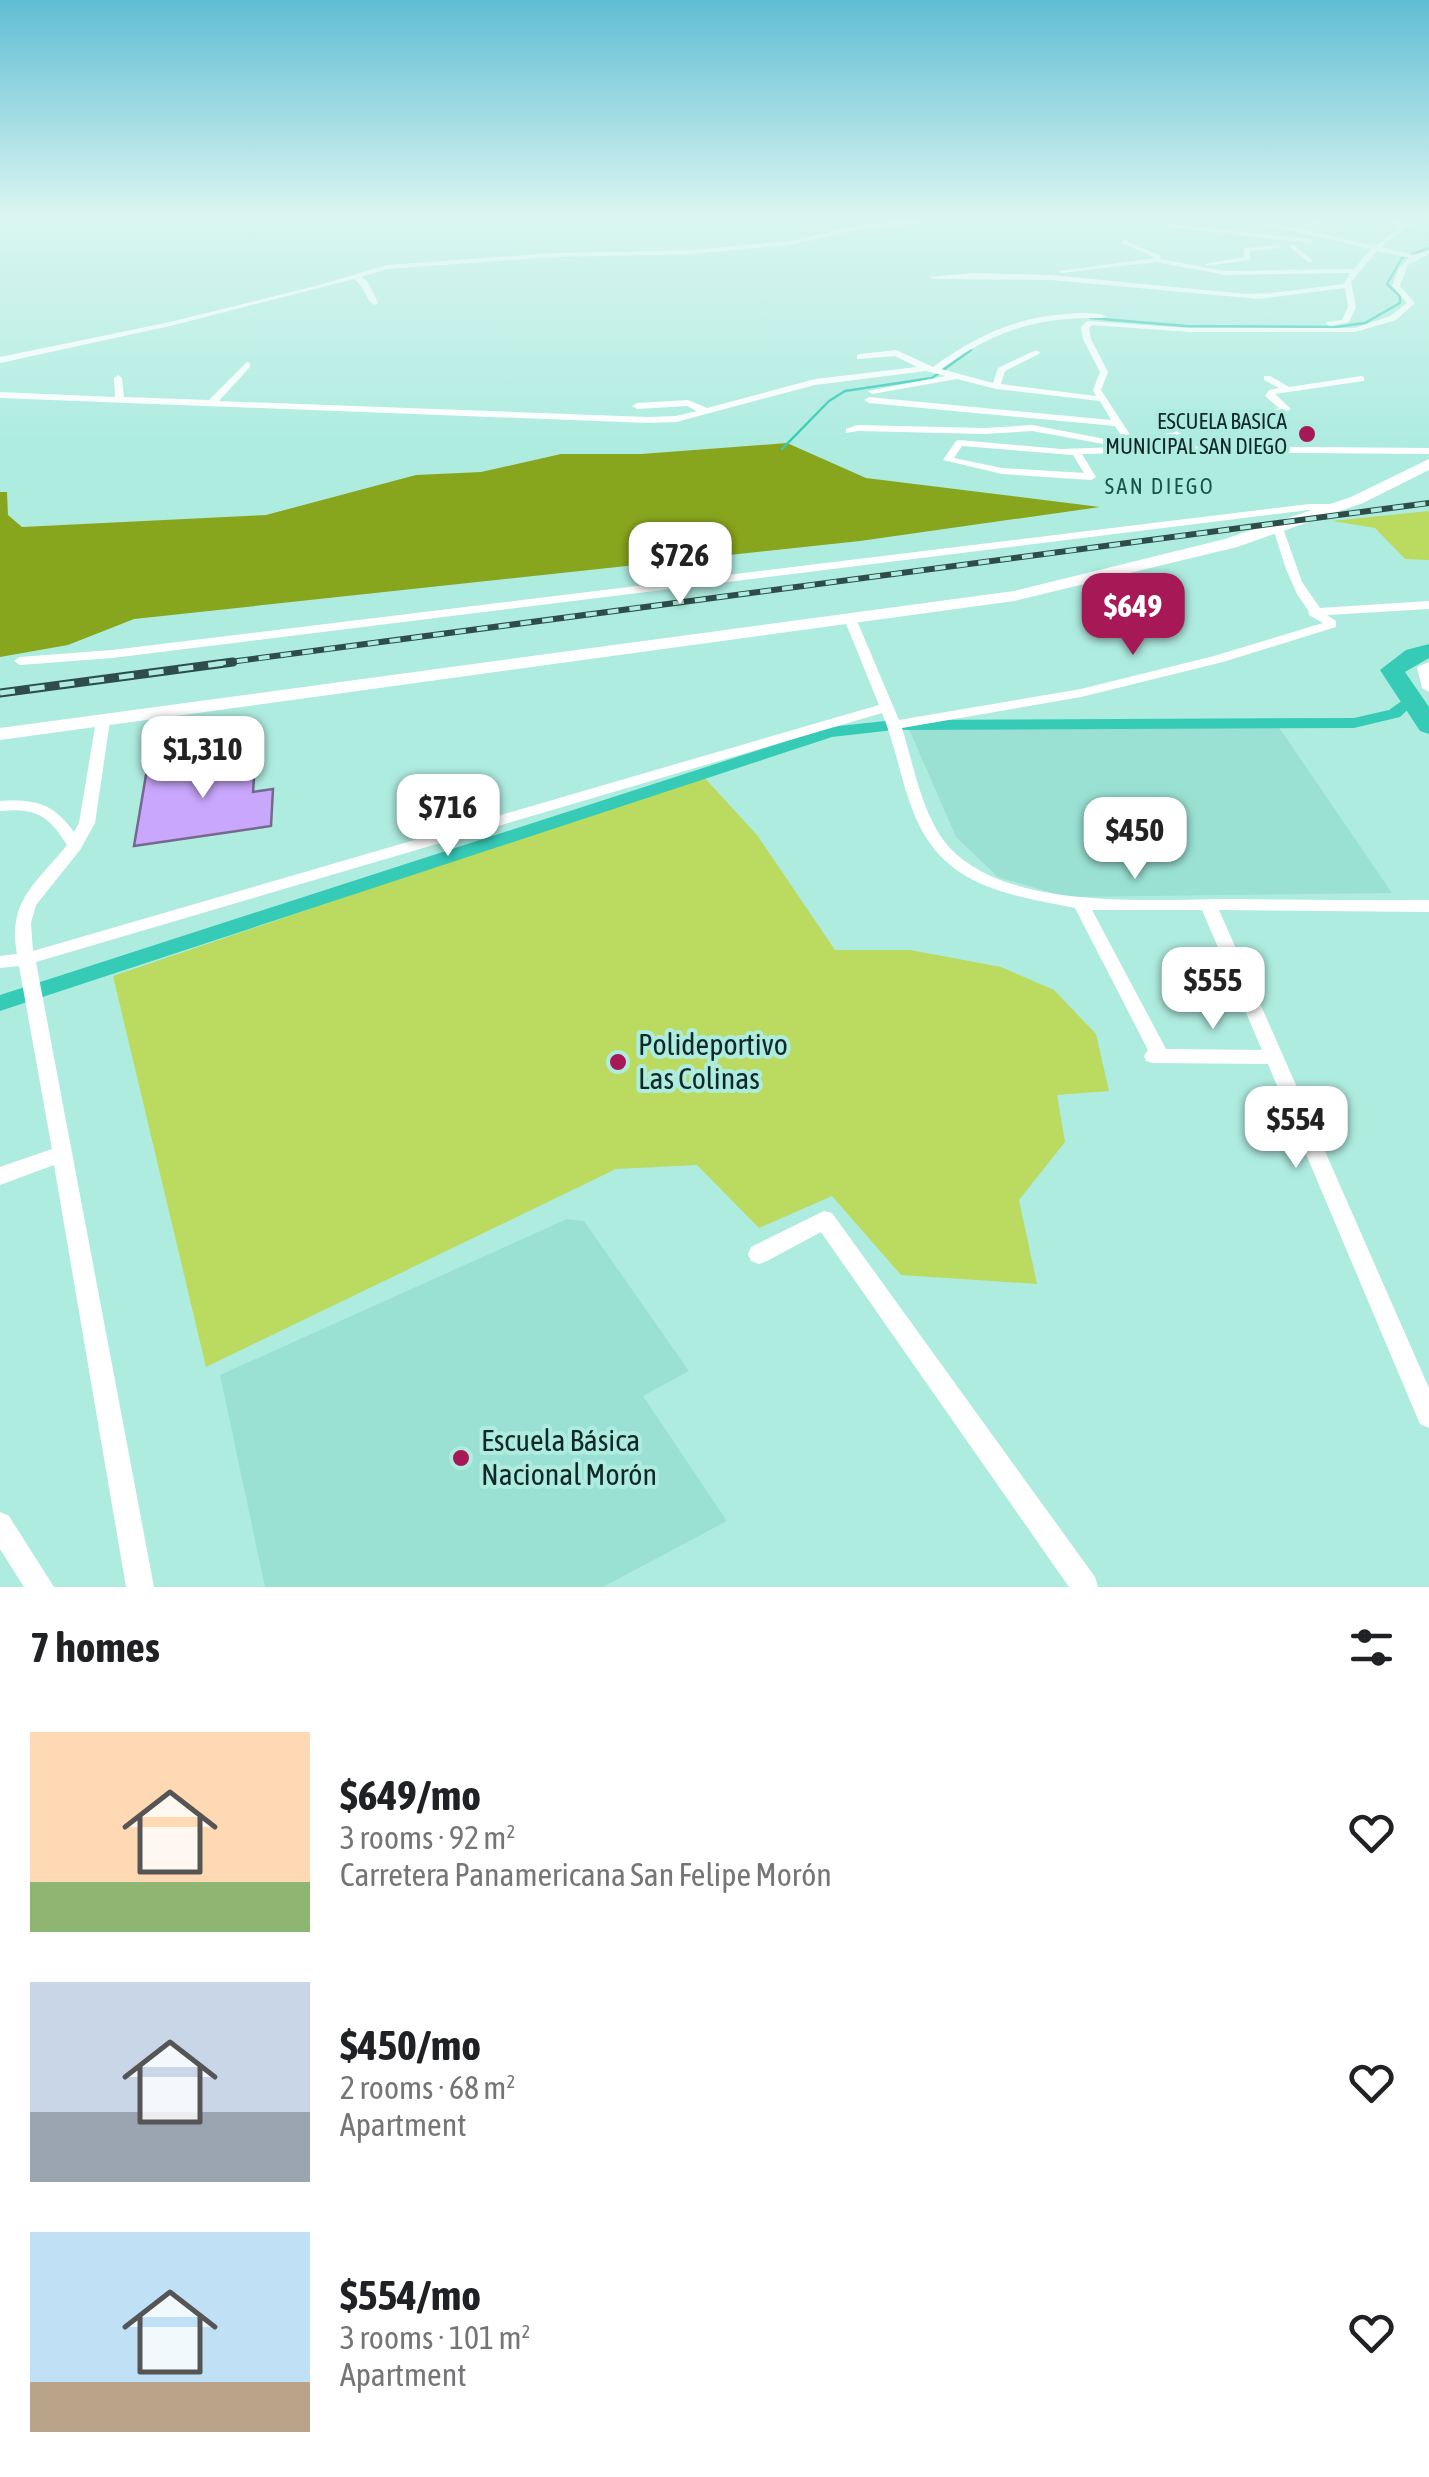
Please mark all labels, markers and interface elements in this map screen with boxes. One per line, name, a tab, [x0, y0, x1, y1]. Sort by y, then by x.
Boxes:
place label: ESCUELA BASICA MUNICIPAL SAN DIEGO	[1105, 408, 1287, 459]
marker: ESCUELA BASICA MUNICIPAL SAN DIEGO	[1296, 423, 1318, 445]
district label: SAN DIEGO	[1105, 473, 1215, 499]
pin: $726	[621, 522, 739, 607]
text: $726	[651, 536, 709, 573]
pin: $649	[1074, 573, 1192, 658]
text: $649	[1104, 587, 1162, 624]
pin: $1,310	[122, 716, 284, 801]
text: $1,310	[163, 730, 243, 767]
pin: $716	[389, 774, 507, 859]
text: $716	[419, 788, 477, 825]
pin: $450	[1076, 797, 1194, 882]
text: $450	[1106, 811, 1164, 848]
pin: $555	[1154, 947, 1272, 1032]
text: $555	[1184, 961, 1242, 998]
place label: Polideportivo Las Colinas	[638, 1027, 788, 1095]
marker: Polideportivo Las Colinas	[607, 1051, 629, 1073]
pin: $554	[1237, 1086, 1355, 1171]
text: $554	[1267, 1100, 1325, 1137]
place label: Escuela Básica Nacional Morón	[481, 1423, 657, 1491]
marker: Escuela Básica Nacional Morón	[450, 1447, 472, 1469]
icon: filters	[1344, 1620, 1399, 1675]
text: 7 homes	[30, 1623, 160, 1671]
text: $649/mo	[340, 1771, 481, 1819]
icon: home	[110, 1772, 230, 1892]
icon: heart	[1344, 1805, 1399, 1860]
text: 3 rooms · 92 m²	[340, 1819, 515, 1856]
text: Carretera Panamericana San Felipe Morón	[340, 1856, 832, 1893]
text: $450/mo	[340, 2021, 481, 2069]
icon: home	[110, 2022, 230, 2142]
icon: heart	[1344, 2055, 1399, 2110]
text: 2 rooms · 68 m²	[340, 2069, 515, 2106]
text: Apartment	[340, 2106, 466, 2143]
text: $554/mo	[340, 2271, 481, 2319]
icon: home	[110, 2272, 230, 2392]
icon: heart	[1344, 2305, 1399, 2360]
text: 3 rooms · 101 m²	[340, 2319, 530, 2356]
text: Apartment	[340, 2356, 466, 2393]

